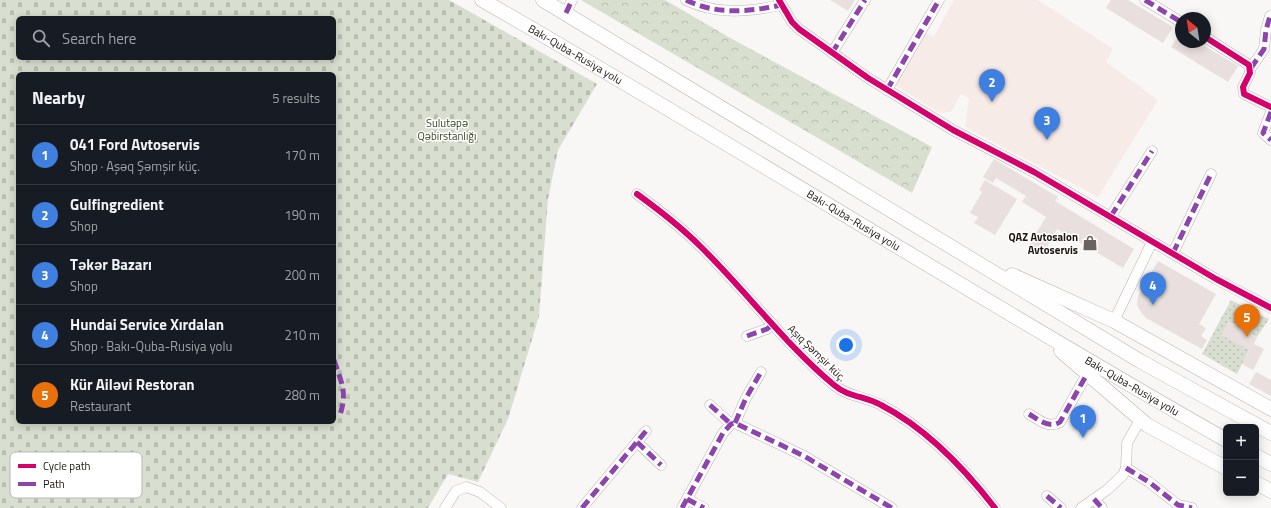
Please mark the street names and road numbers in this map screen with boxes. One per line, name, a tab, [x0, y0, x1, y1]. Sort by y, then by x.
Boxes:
street label: Bakı-Quba-Rusiya yolu	[525, 20, 626, 88]
street label: Bakı-Quba-Rusiya yolu	[804, 186, 904, 255]
street label: Aşıq Şəmşir küç.	[784, 321, 850, 385]
street label: Bakı-Quba-Rusiya yolu	[1082, 352, 1182, 420]

